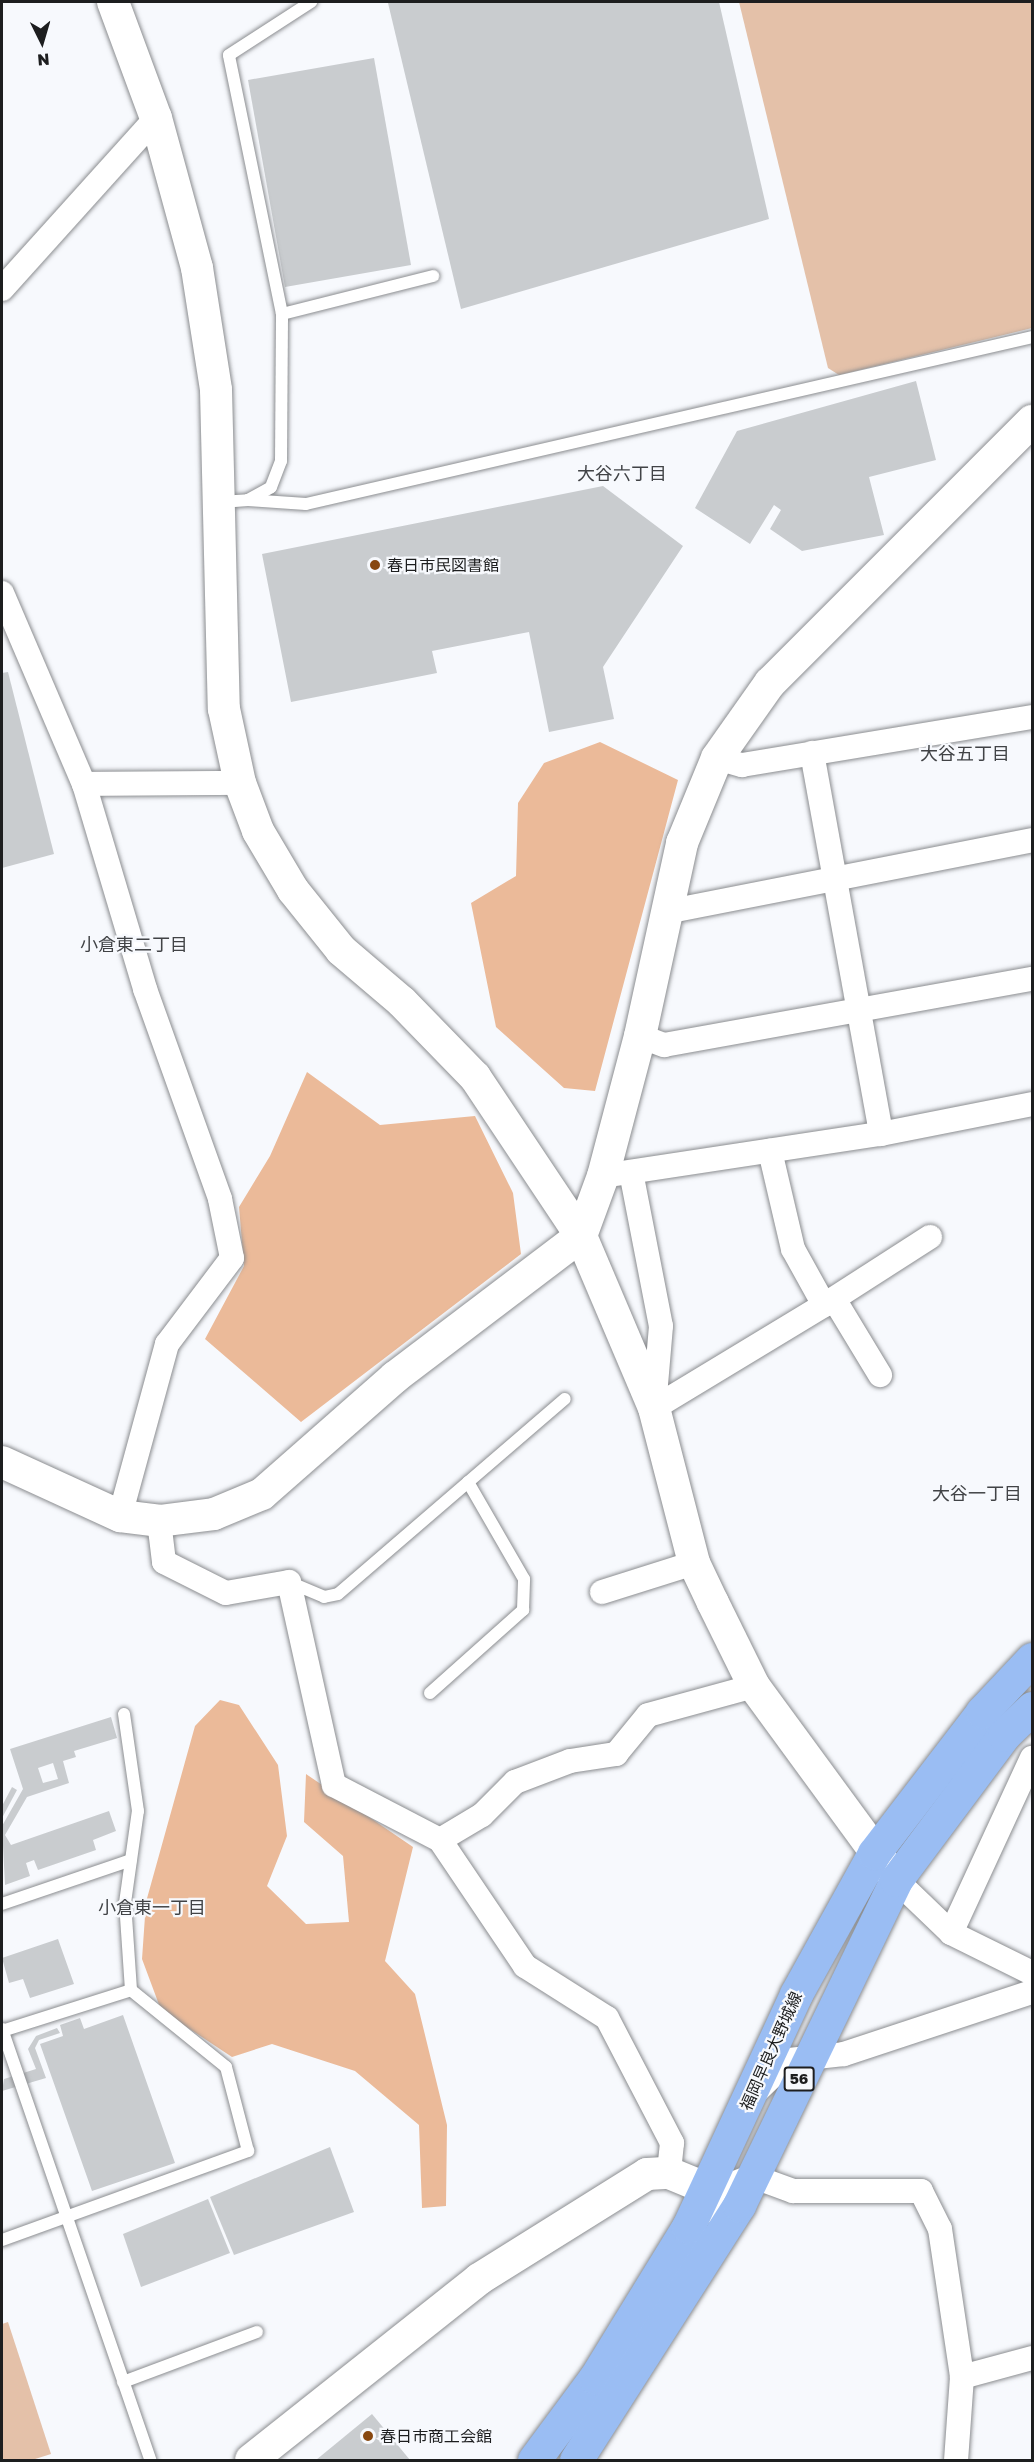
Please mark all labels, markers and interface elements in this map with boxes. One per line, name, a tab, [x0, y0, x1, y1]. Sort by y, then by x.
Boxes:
north arrow	[12, 12, 72, 72]
text: N	[37, 49, 51, 70]
district label: 大谷六丁目	[577, 462, 667, 484]
place label: 春日市民図書館	[387, 555, 499, 575]
marker: 春日市民図書館	[368, 558, 382, 572]
district label: 大谷五丁目	[920, 742, 1010, 764]
district label: 小倉東二丁目	[80, 933, 188, 955]
district label: 大谷一丁目	[932, 1482, 1022, 1504]
district label: 小倉東一丁目	[98, 1896, 206, 1918]
street label: 福岡早良大野城線	[736, 1989, 806, 2113]
road number: 56	[782, 2067, 816, 2091]
place label: 春日市商工会館	[380, 2426, 492, 2446]
marker: 春日市商工会館	[361, 2429, 375, 2443]

